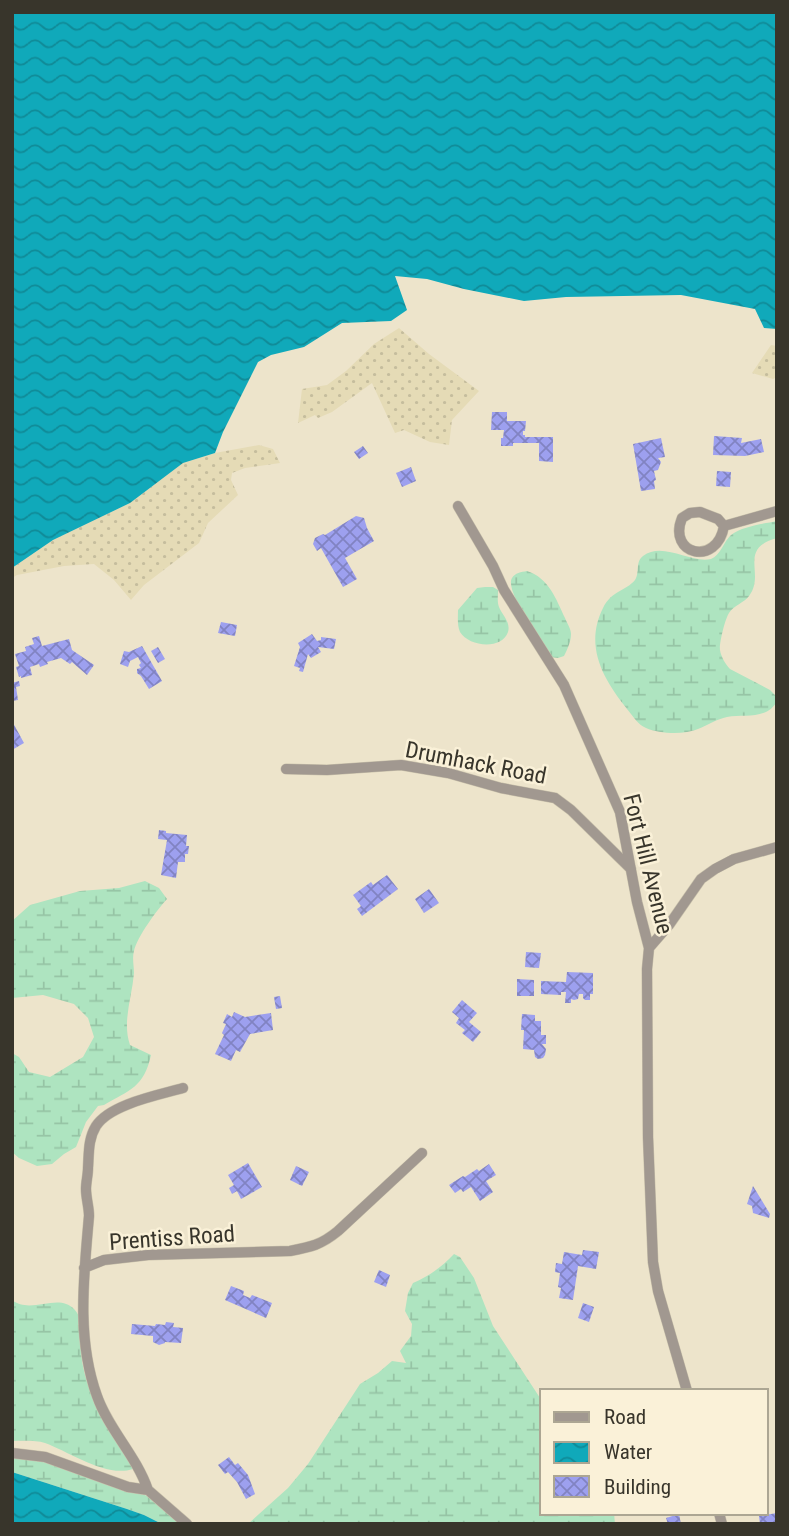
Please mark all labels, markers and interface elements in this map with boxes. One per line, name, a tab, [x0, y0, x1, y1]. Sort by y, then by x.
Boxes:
street label: Drumhack Road	[403, 736, 549, 790]
street label: Fort Hill Avenue	[618, 791, 678, 937]
street label: Prentiss Road	[108, 1220, 236, 1256]
legend	[540, 1389, 768, 1515]
text: Road	[604, 1405, 646, 1429]
text: Water	[604, 1440, 652, 1464]
text: Building	[604, 1475, 671, 1499]

